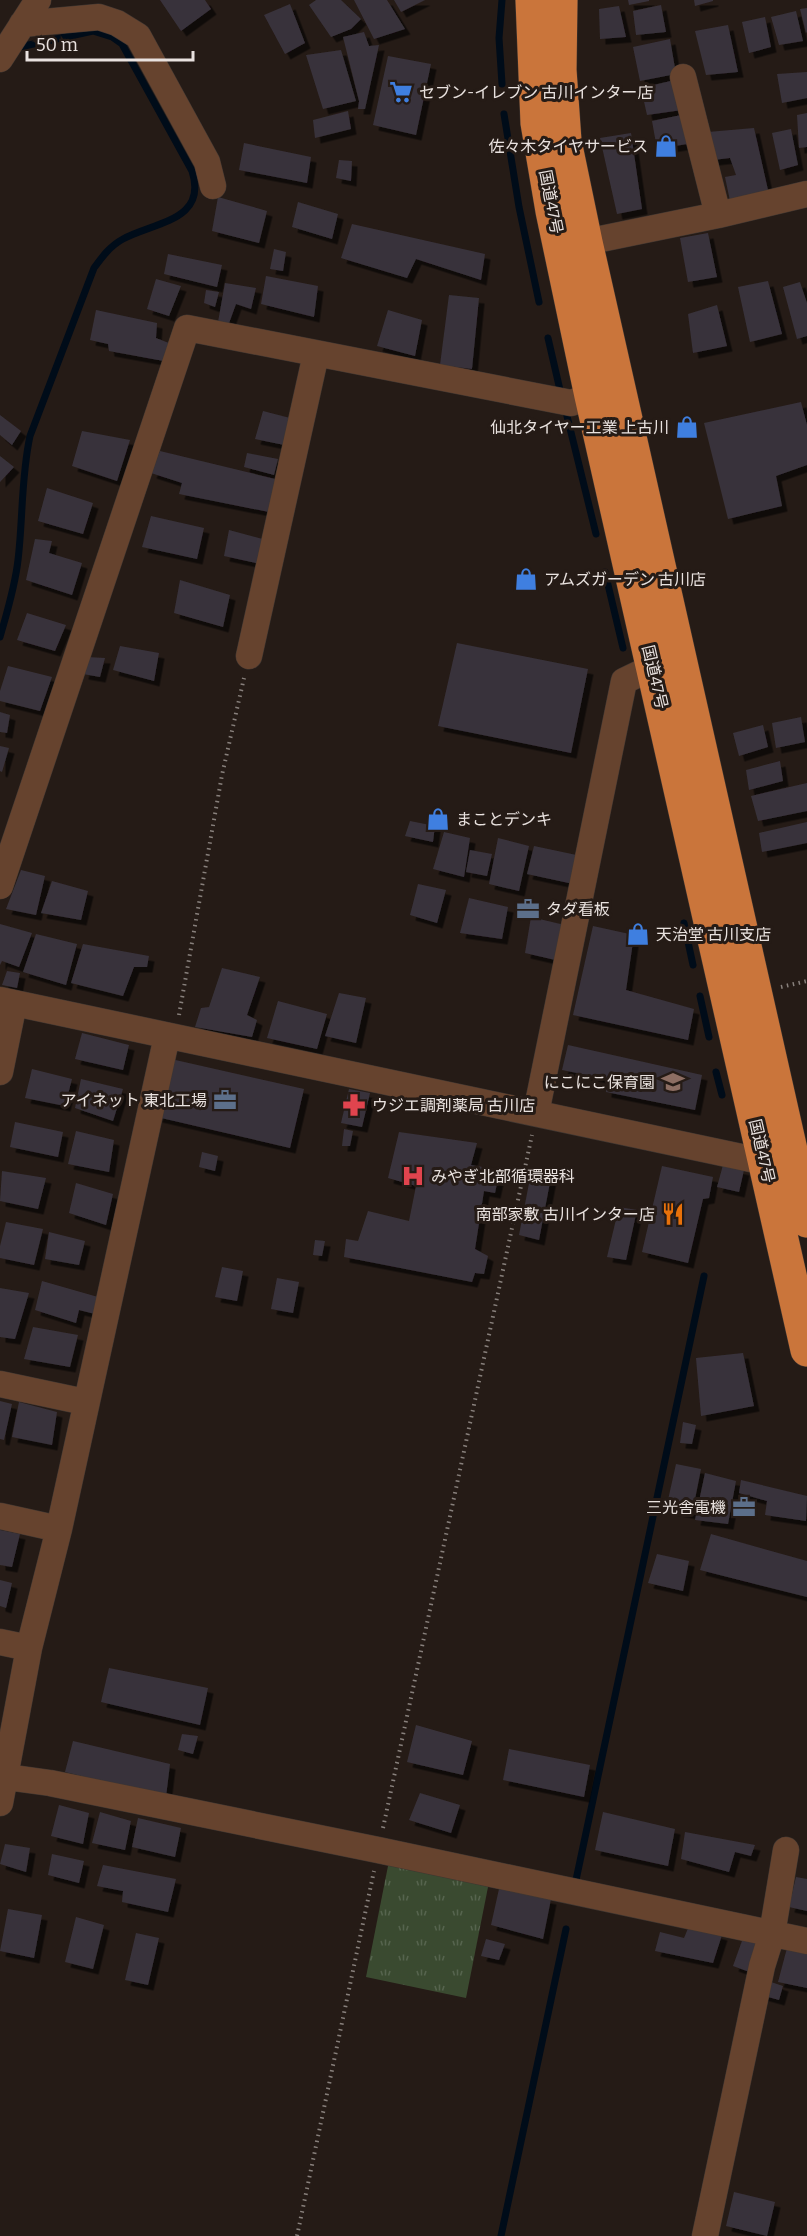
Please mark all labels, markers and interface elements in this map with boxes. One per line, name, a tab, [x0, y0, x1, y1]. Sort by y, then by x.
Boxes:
scale bar	[27, 24, 194, 62]
text: 50 m	[36, 34, 78, 56]
supermarket icon: セブン-イレブン 古川インター店	[388, 79, 414, 105]
place label: セブン-イレブン 古川インター店	[419, 83, 654, 102]
shop icon: 佐々木タイヤサービス	[653, 133, 679, 159]
place label: 佐々木タイヤサービス	[488, 137, 648, 156]
street label: 国道47号	[535, 168, 567, 236]
shop icon: 仙北タイヤー工業 上古川	[674, 414, 700, 440]
place label: 仙北タイヤー工業 上古川	[490, 418, 669, 437]
shop icon: アムズガーデン 古川店	[513, 566, 539, 592]
place label: アムズガーデン 古川店	[544, 570, 706, 589]
street label: 国道47号	[638, 643, 672, 711]
shop icon: まことデンキ	[425, 806, 451, 832]
place label: まことデンキ	[456, 810, 552, 829]
office icon: タダ看板	[515, 896, 541, 922]
place label: タダ看板	[546, 900, 610, 919]
shop icon: 天治堂 古川支店	[625, 921, 651, 947]
place label: 天治堂 古川支店	[656, 925, 771, 944]
school or university icon: にこにこ保育園	[660, 1069, 686, 1095]
place label: にこにこ保育園	[544, 1073, 655, 1092]
office icon: アイネット 東北工場	[212, 1087, 238, 1113]
place label: アイネット 東北工場	[61, 1091, 207, 1110]
pharmacy icon: ウジエ調剤薬局 古川店	[341, 1092, 367, 1118]
place label: ウジエ調剤薬局 古川店	[372, 1096, 535, 1115]
street label: 国道47号	[745, 1117, 779, 1185]
hospital icon: みやぎ北部循環器科	[400, 1163, 426, 1189]
place label: みやぎ北部循環器科	[431, 1167, 575, 1186]
restaurant icon: 南部家敷 古川インター店	[660, 1201, 686, 1227]
place label: 南部家敷 古川インター店	[476, 1205, 655, 1224]
office icon: 三光舎電機	[731, 1494, 757, 1520]
place label: 三光舎電機	[646, 1498, 726, 1517]

